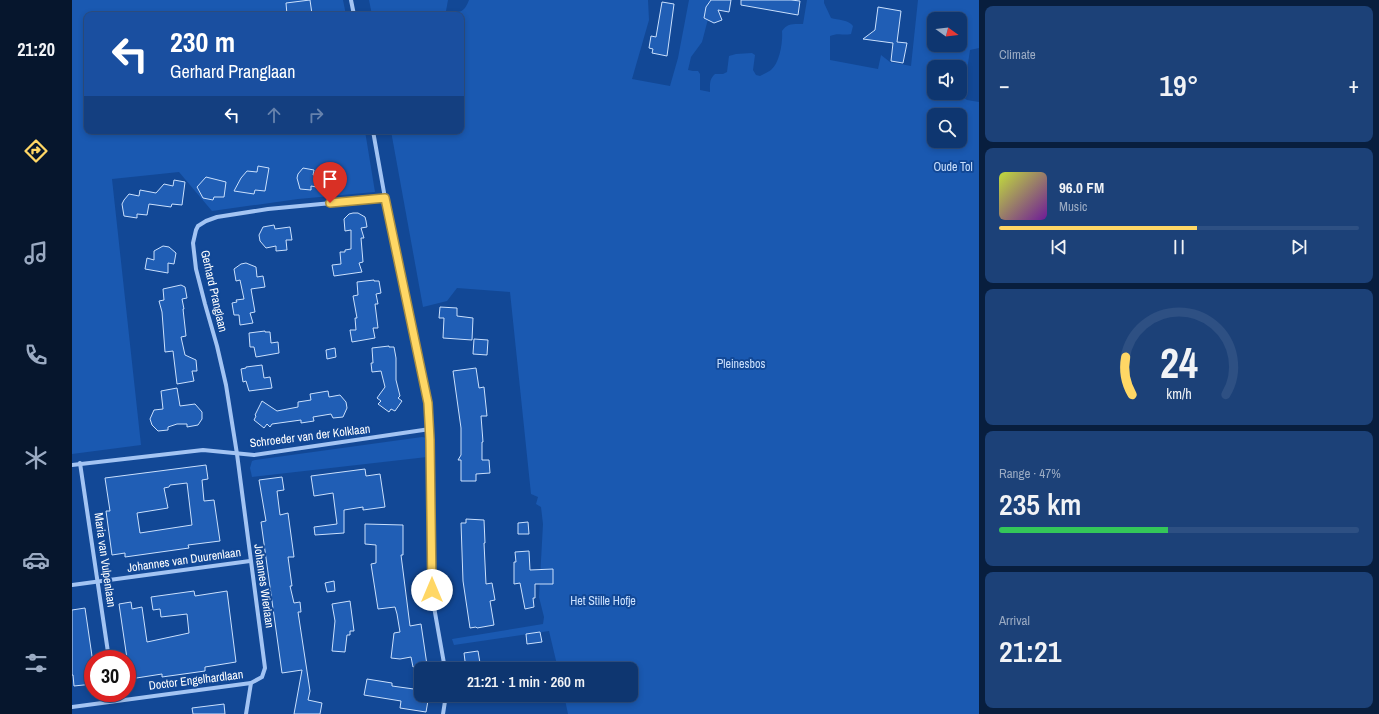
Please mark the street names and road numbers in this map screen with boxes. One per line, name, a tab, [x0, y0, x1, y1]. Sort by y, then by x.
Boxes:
street label: Gerhard Pranglaan	[197, 248, 231, 334]
street label: Schroeder van der Kolklaan	[249, 421, 371, 451]
street label: Maria van Vulpenlaan	[90, 512, 120, 608]
street label: Johannes Wierlaan	[250, 543, 278, 629]
street label: Johannes van Duurenlaan	[126, 544, 242, 576]
street label: Doctor Engelhardlaan	[148, 666, 244, 694]

